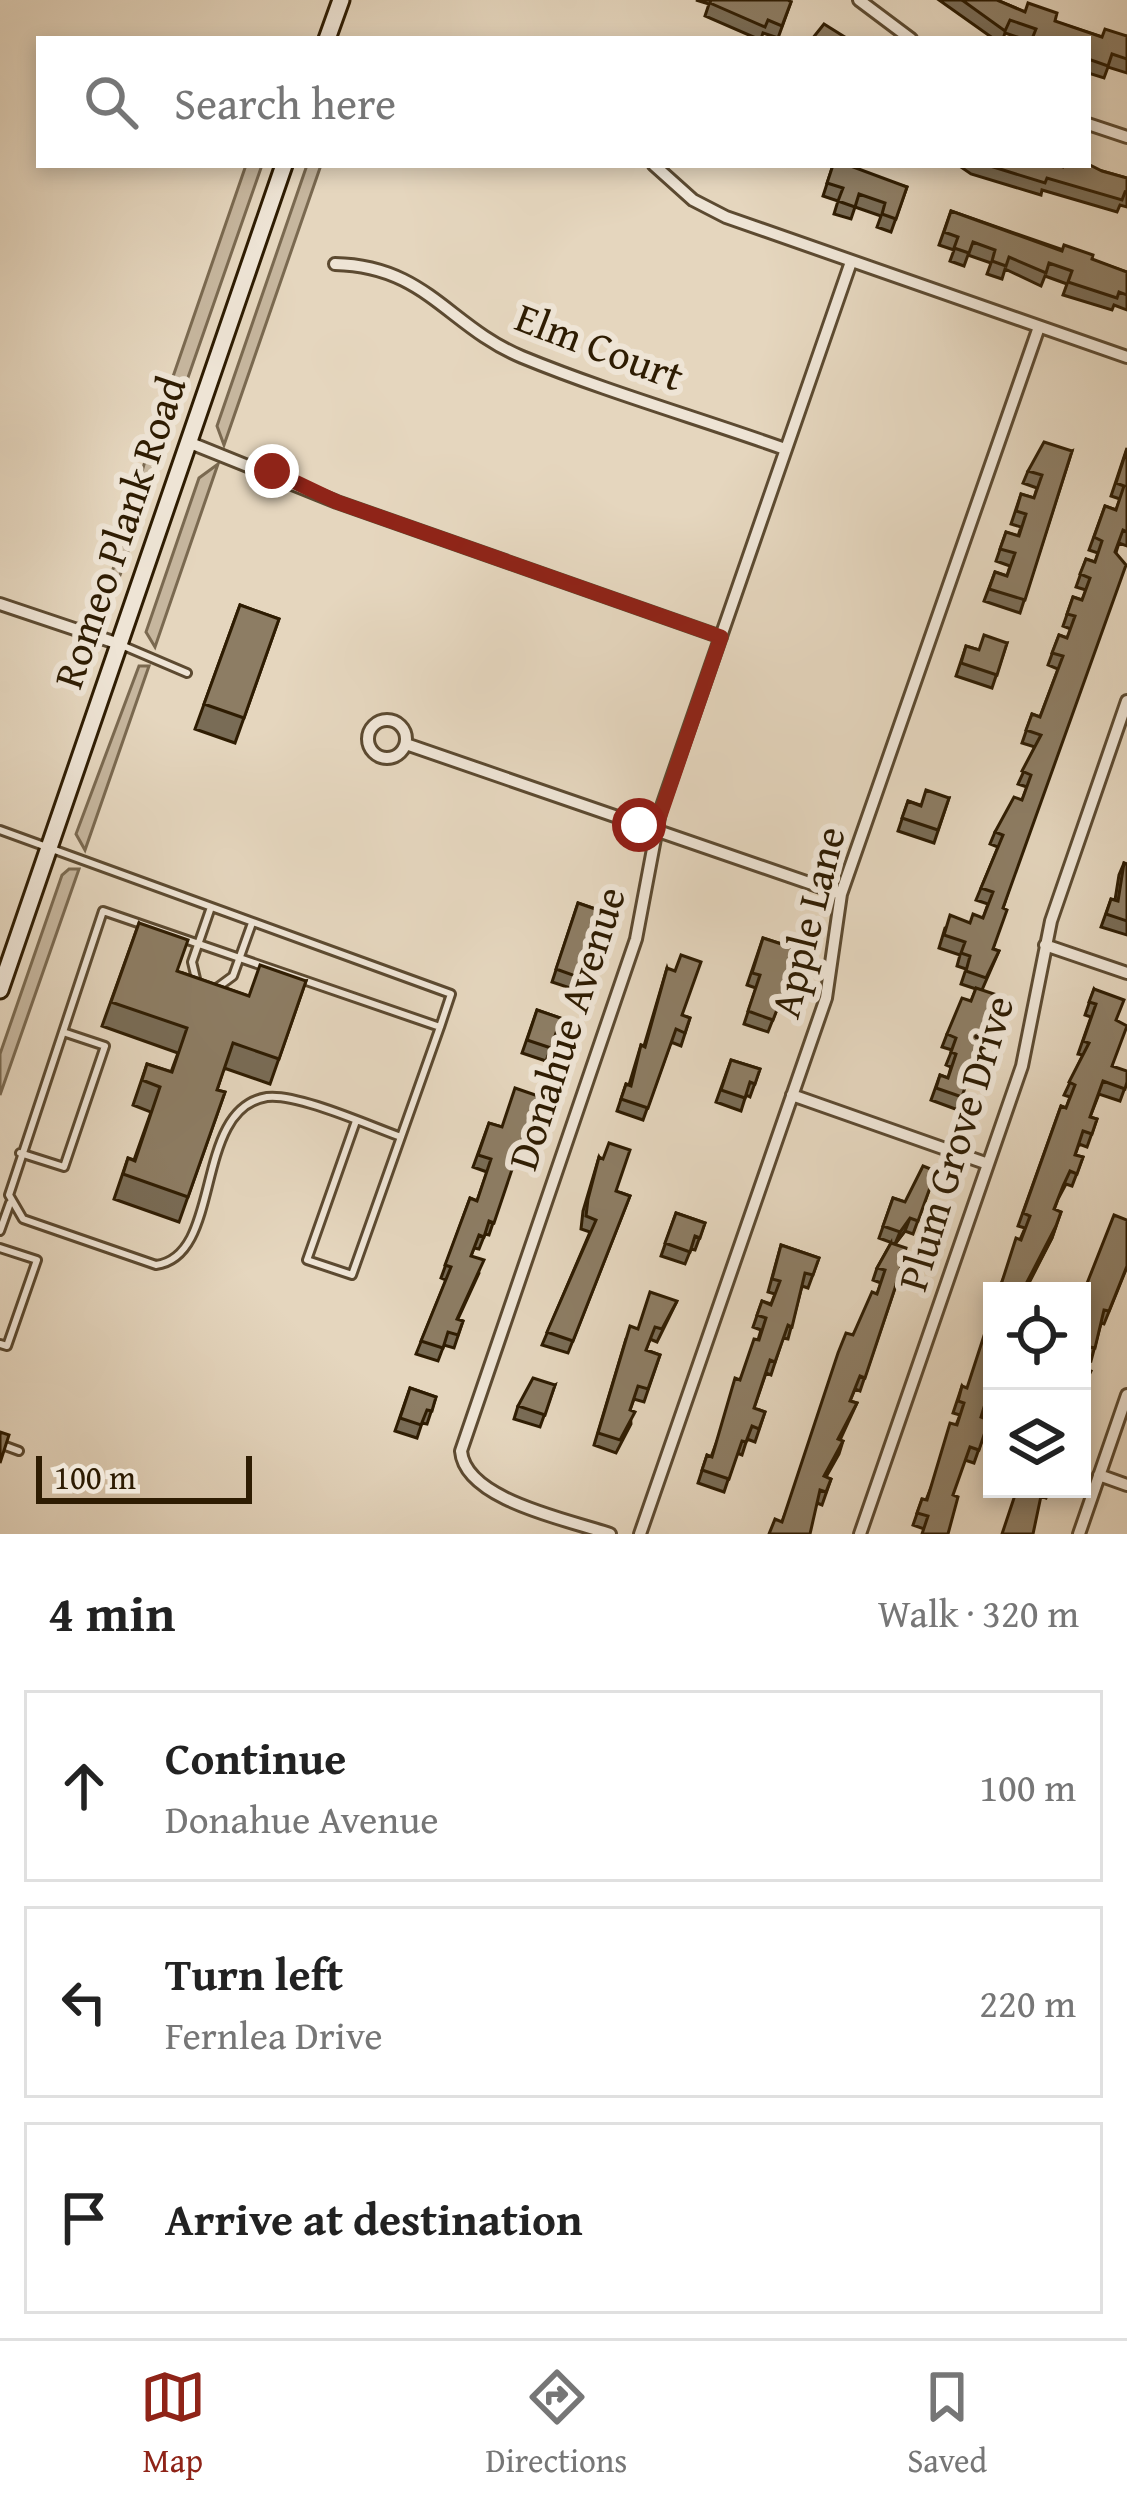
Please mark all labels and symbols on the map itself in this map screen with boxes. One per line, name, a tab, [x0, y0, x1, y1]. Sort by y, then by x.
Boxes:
street label: Elm Court	[507, 286, 693, 406]
street label: Romeo Plank Road	[37, 367, 201, 696]
route end	[245, 444, 299, 498]
route start	[612, 798, 666, 852]
street label: Apple Lane	[753, 820, 860, 1024]
street label: Donahue Avenue	[491, 878, 640, 1177]
street label: Plum Grove Drive	[881, 988, 1028, 1298]
scale bar	[36, 1450, 252, 1503]

